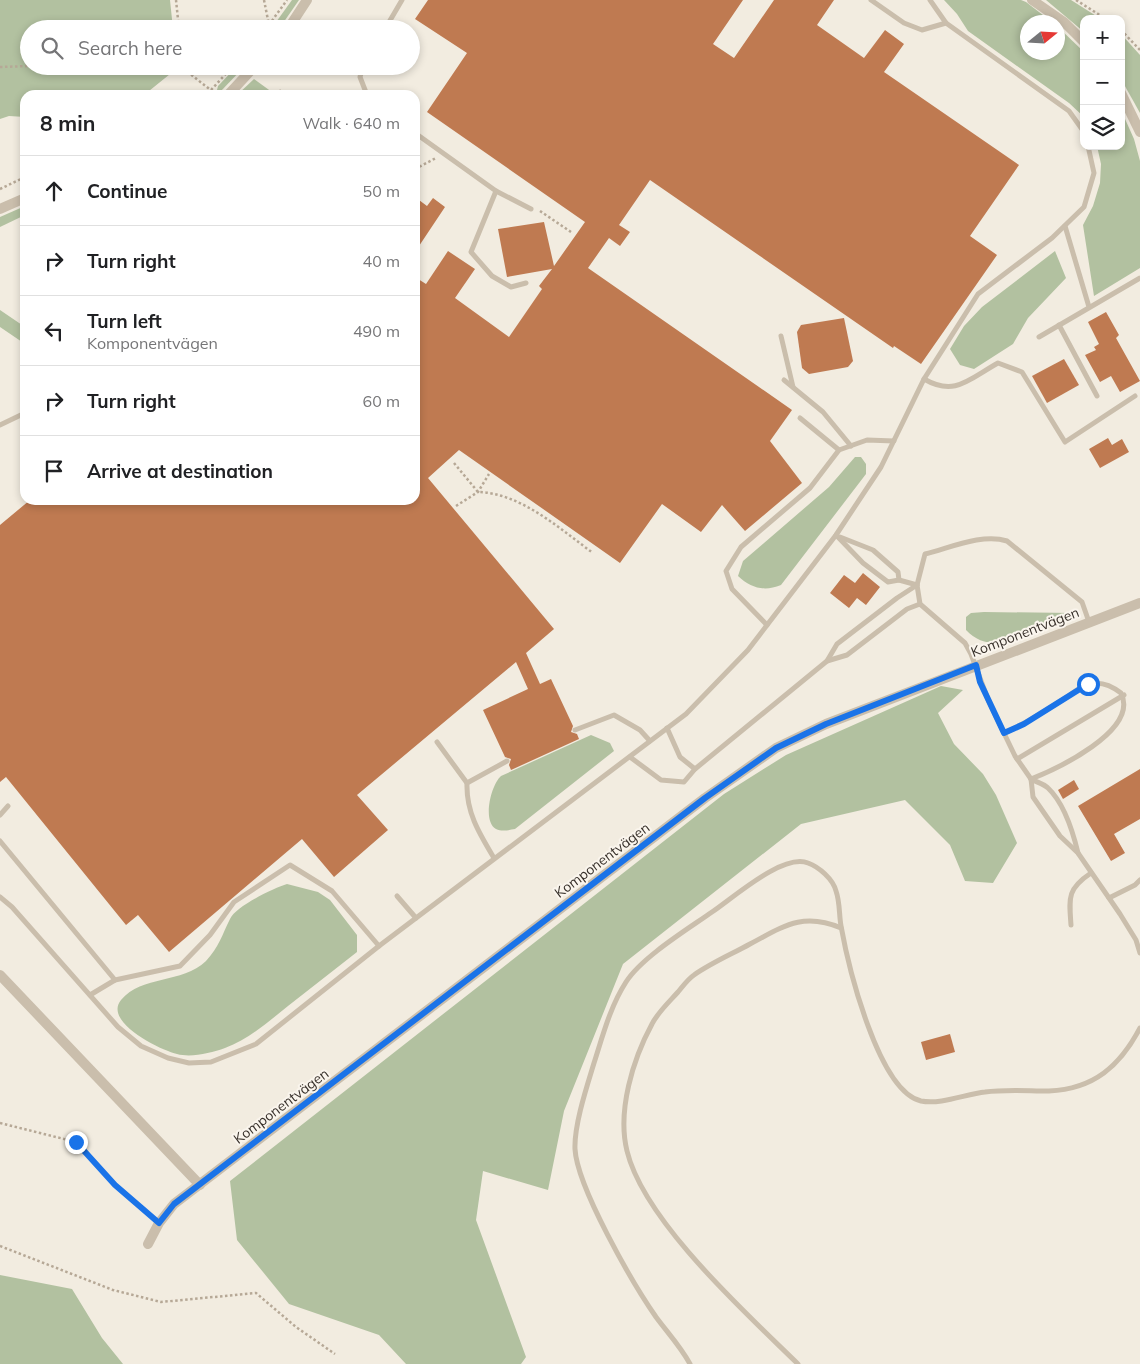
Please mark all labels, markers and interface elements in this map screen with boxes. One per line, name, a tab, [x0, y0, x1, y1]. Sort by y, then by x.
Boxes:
north arrow	[1020, 15, 1065, 60]
map controls	[1080, 15, 1125, 150]
button: +	[1080, 15, 1125, 60]
search box	[20, 20, 420, 75]
icon: search	[38, 34, 66, 62]
text: Search here	[78, 36, 182, 60]
button: −	[1080, 60, 1125, 105]
button: layers	[1080, 105, 1125, 150]
text: 8 min	[40, 110, 95, 136]
text: Walk · 640 m	[302, 113, 400, 133]
icon: ahead	[40, 177, 68, 205]
text: Continue	[87, 179, 167, 203]
text: 50 m	[363, 181, 400, 201]
icon: right	[40, 247, 68, 275]
text: Turn right	[87, 249, 176, 273]
text: 40 m	[363, 251, 400, 271]
text: Turn left	[87, 309, 162, 333]
icon: left	[40, 317, 68, 345]
text: 490 m	[353, 321, 400, 341]
text: Komponentvägen	[87, 333, 218, 353]
icon: right	[40, 387, 68, 415]
text: Turn right	[87, 389, 176, 413]
text: 60 m	[363, 391, 400, 411]
icon: arrive	[40, 457, 68, 485]
text: Arrive at destination	[87, 459, 273, 483]
street label: Komponentvägen	[968, 603, 1082, 661]
route start	[1077, 673, 1100, 696]
street label: Komponentvägen	[551, 818, 653, 902]
street label: Komponentvägen	[230, 1064, 332, 1148]
route end	[65, 1131, 88, 1154]

